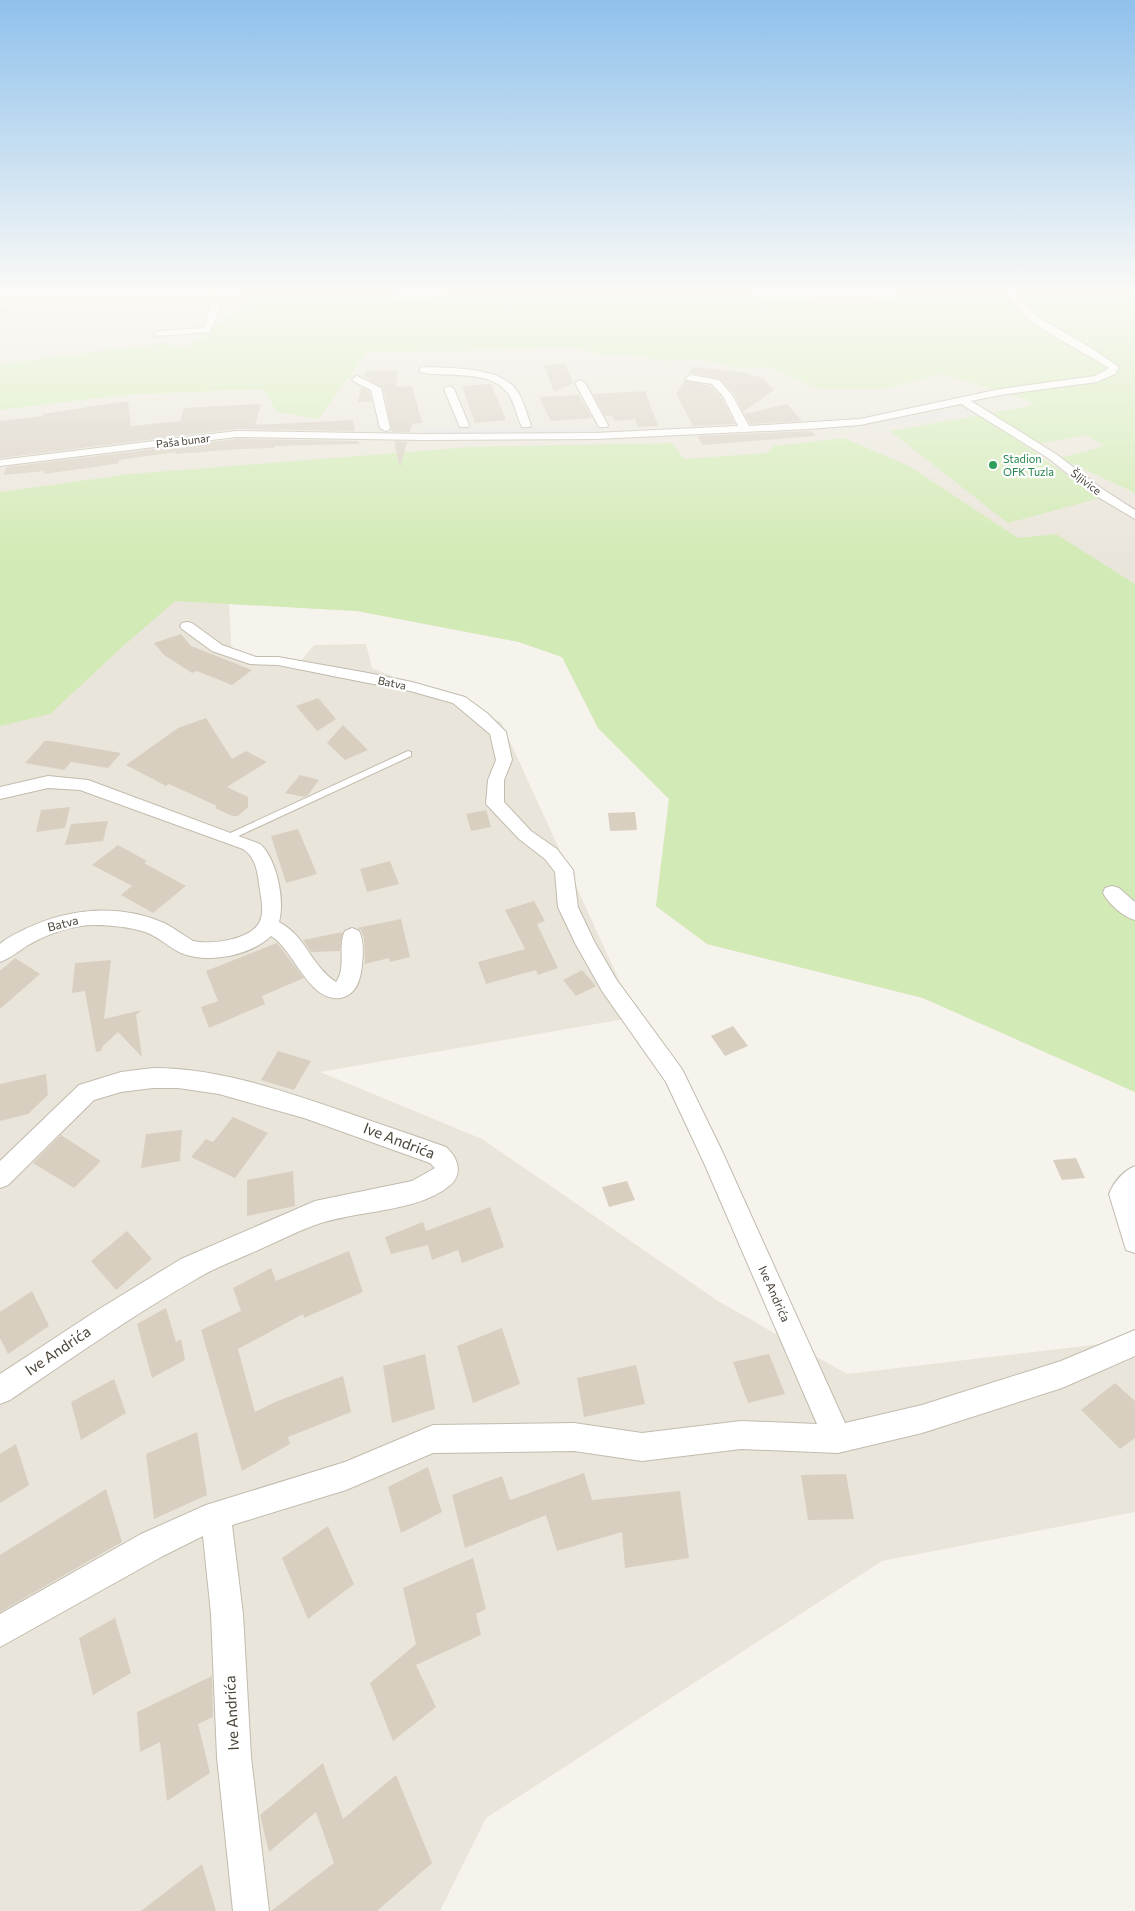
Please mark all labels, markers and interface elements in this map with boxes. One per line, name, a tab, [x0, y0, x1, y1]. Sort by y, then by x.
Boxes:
street label: Paša bunar	[155, 431, 211, 450]
place label: Stadion OFK Tuzla	[1003, 452, 1054, 478]
marker: Stadion OFK Tuzla	[987, 459, 999, 471]
street label: Šljivice	[1069, 465, 1105, 497]
street label: Batva	[377, 673, 407, 692]
street label: Batva	[46, 912, 80, 934]
street label: Ive Andrića	[361, 1118, 438, 1162]
street label: Ive Andrića	[756, 1263, 794, 1324]
street label: Ive Andrića	[21, 1322, 94, 1379]
street label: Ive Andrića	[220, 1675, 242, 1751]

